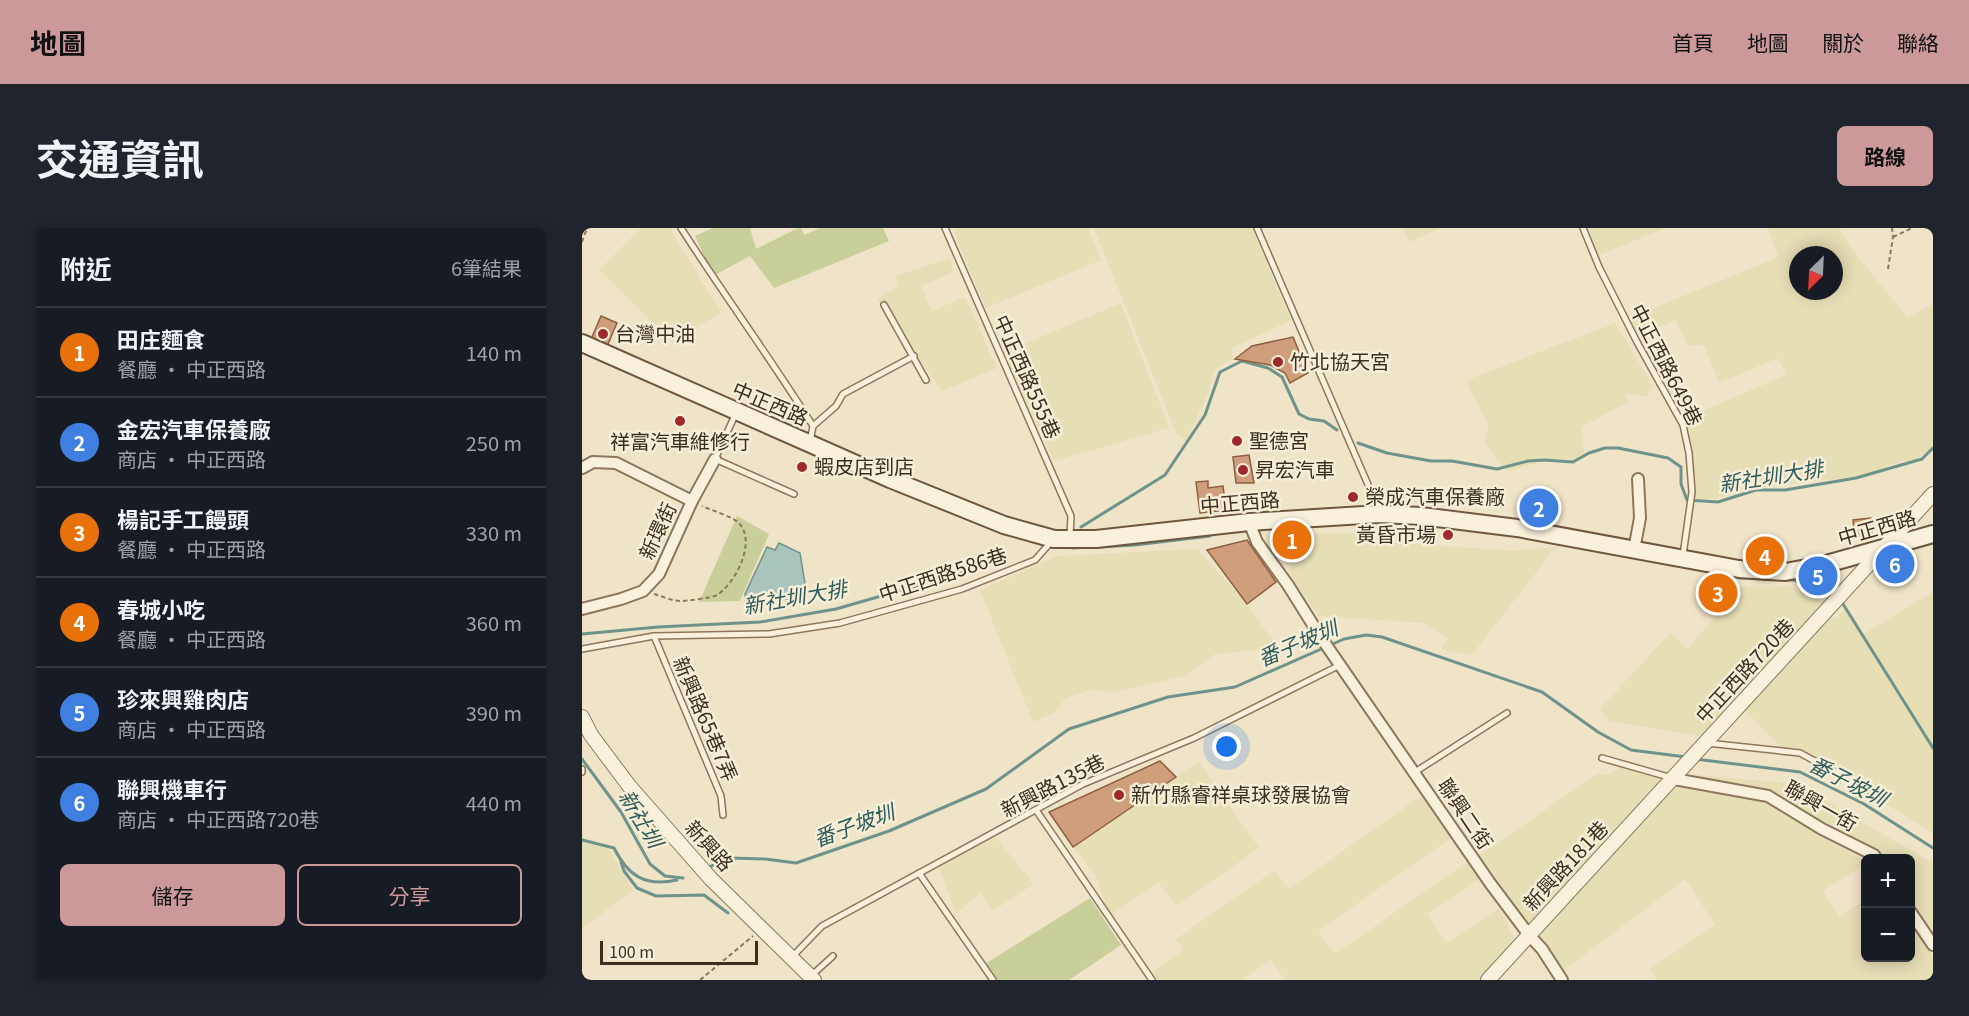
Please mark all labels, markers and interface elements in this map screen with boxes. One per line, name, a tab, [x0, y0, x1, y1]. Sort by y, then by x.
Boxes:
text: 地圖	[30, 22, 86, 62]
text: 首頁	[1672, 27, 1714, 57]
text: 地圖	[1747, 27, 1789, 57]
text: 關於	[1822, 27, 1864, 57]
text: 聯絡	[1897, 27, 1939, 57]
text: 交通資訊	[36, 126, 204, 187]
button: 路線	[1837, 126, 1933, 186]
north arrow	[1789, 246, 1843, 300]
text: 附近	[60, 249, 112, 286]
text: 6筆結果	[451, 253, 522, 282]
street label: 中正西路649巷	[1624, 298, 1711, 430]
street label: 中正西路555巷	[988, 310, 1069, 443]
place label: 台灣中油	[615, 318, 695, 347]
text: 田庄麵食	[117, 322, 205, 354]
marker: 台灣中油	[596, 327, 610, 341]
text: 1	[74, 338, 85, 367]
text: 140 m	[466, 338, 522, 367]
place label: 竹北協天宮	[1290, 346, 1390, 375]
text: 餐廳 · 中正西路	[117, 354, 266, 383]
marker: 竹北協天宮	[1271, 355, 1285, 369]
street label: 中正西路	[728, 374, 813, 432]
text: 金宏汽車保養廠	[117, 412, 271, 444]
marker: 祥富汽車維修行	[673, 414, 687, 428]
place label: 聖德宮	[1249, 425, 1309, 454]
place label: 祥富汽車維修行	[610, 426, 750, 455]
text: 2	[74, 428, 85, 457]
text: 250 m	[466, 428, 522, 457]
marker: 聖德宮	[1230, 434, 1244, 448]
text: 商店 · 中正西路	[117, 444, 266, 473]
place label: 蝦皮店到店	[814, 451, 914, 480]
water label: 新社圳大排	[1716, 452, 1828, 498]
place label: 昇宏汽車	[1255, 454, 1335, 483]
marker: 蝦皮店到店	[795, 460, 809, 474]
marker: 昇宏汽車	[1236, 463, 1250, 477]
place label: 榮成汽車保養廠	[1365, 481, 1505, 510]
street label: 中正西路	[1199, 484, 1281, 519]
pin: 2	[1520, 486, 1558, 530]
marker: 榮成汽車保養廠	[1346, 490, 1360, 504]
street label: 新環街	[631, 497, 682, 564]
text: 楊記手工饅頭	[117, 502, 249, 534]
street label: 中正西路	[1834, 502, 1919, 552]
text: 3	[74, 518, 85, 547]
text: 330 m	[466, 518, 522, 547]
pin: 1	[1272, 518, 1312, 562]
place label: 黃昏市場	[1356, 519, 1436, 548]
marker: 黃昏市場	[1441, 528, 1455, 542]
text: 餐廳 · 中正西路	[117, 534, 266, 563]
pin: 4	[1746, 534, 1784, 578]
street label: 中正西路586巷	[875, 539, 1010, 608]
pin: 6	[1876, 542, 1914, 586]
pin: 5	[1798, 554, 1838, 598]
pin: 3	[1698, 570, 1738, 616]
water label: 新社圳大排	[740, 572, 852, 620]
text: 春城小吃	[117, 592, 205, 624]
text: 4	[74, 608, 85, 637]
text: 360 m	[466, 608, 522, 637]
water label: 番子坡圳	[1253, 611, 1345, 672]
street label: 中正西路720巷	[1688, 611, 1800, 729]
text: 餐廳 · 中正西路	[117, 624, 266, 653]
street label: 新興路65巷7弄	[667, 651, 746, 785]
text: 珍來興雞肉店	[117, 682, 249, 714]
text: 5	[74, 698, 85, 727]
text: 390 m	[466, 698, 522, 727]
text: 商店 · 中正西路	[117, 714, 266, 743]
your location	[1212, 732, 1241, 761]
street label: 新興路135巷	[995, 746, 1109, 823]
water label: 番子坡圳	[1805, 748, 1896, 814]
text: 聯興機車行	[117, 772, 227, 804]
street label: 聯興二街	[1432, 772, 1501, 854]
street label: 聯興一街	[1780, 772, 1864, 837]
place label: 新竹縣睿祥桌球發展協會	[1131, 779, 1351, 808]
water label: 新社圳	[613, 783, 672, 855]
text: 6	[74, 788, 85, 817]
text: 440 m	[466, 788, 522, 817]
marker: 新竹縣睿祥桌球發展協會	[1112, 788, 1126, 802]
water label: 番子坡圳	[809, 795, 901, 853]
text: 商店 · 中正西路720巷	[117, 804, 319, 833]
street label: 新興路	[679, 813, 741, 877]
street label: 新興路181巷	[1516, 814, 1614, 916]
map controls	[1861, 854, 1915, 962]
button: +	[1861, 854, 1915, 908]
button: 儲存	[60, 864, 285, 926]
button: 分享	[297, 864, 522, 926]
button: −	[1861, 908, 1915, 962]
scale bar	[600, 938, 758, 966]
text: 100 m	[609, 939, 654, 963]

